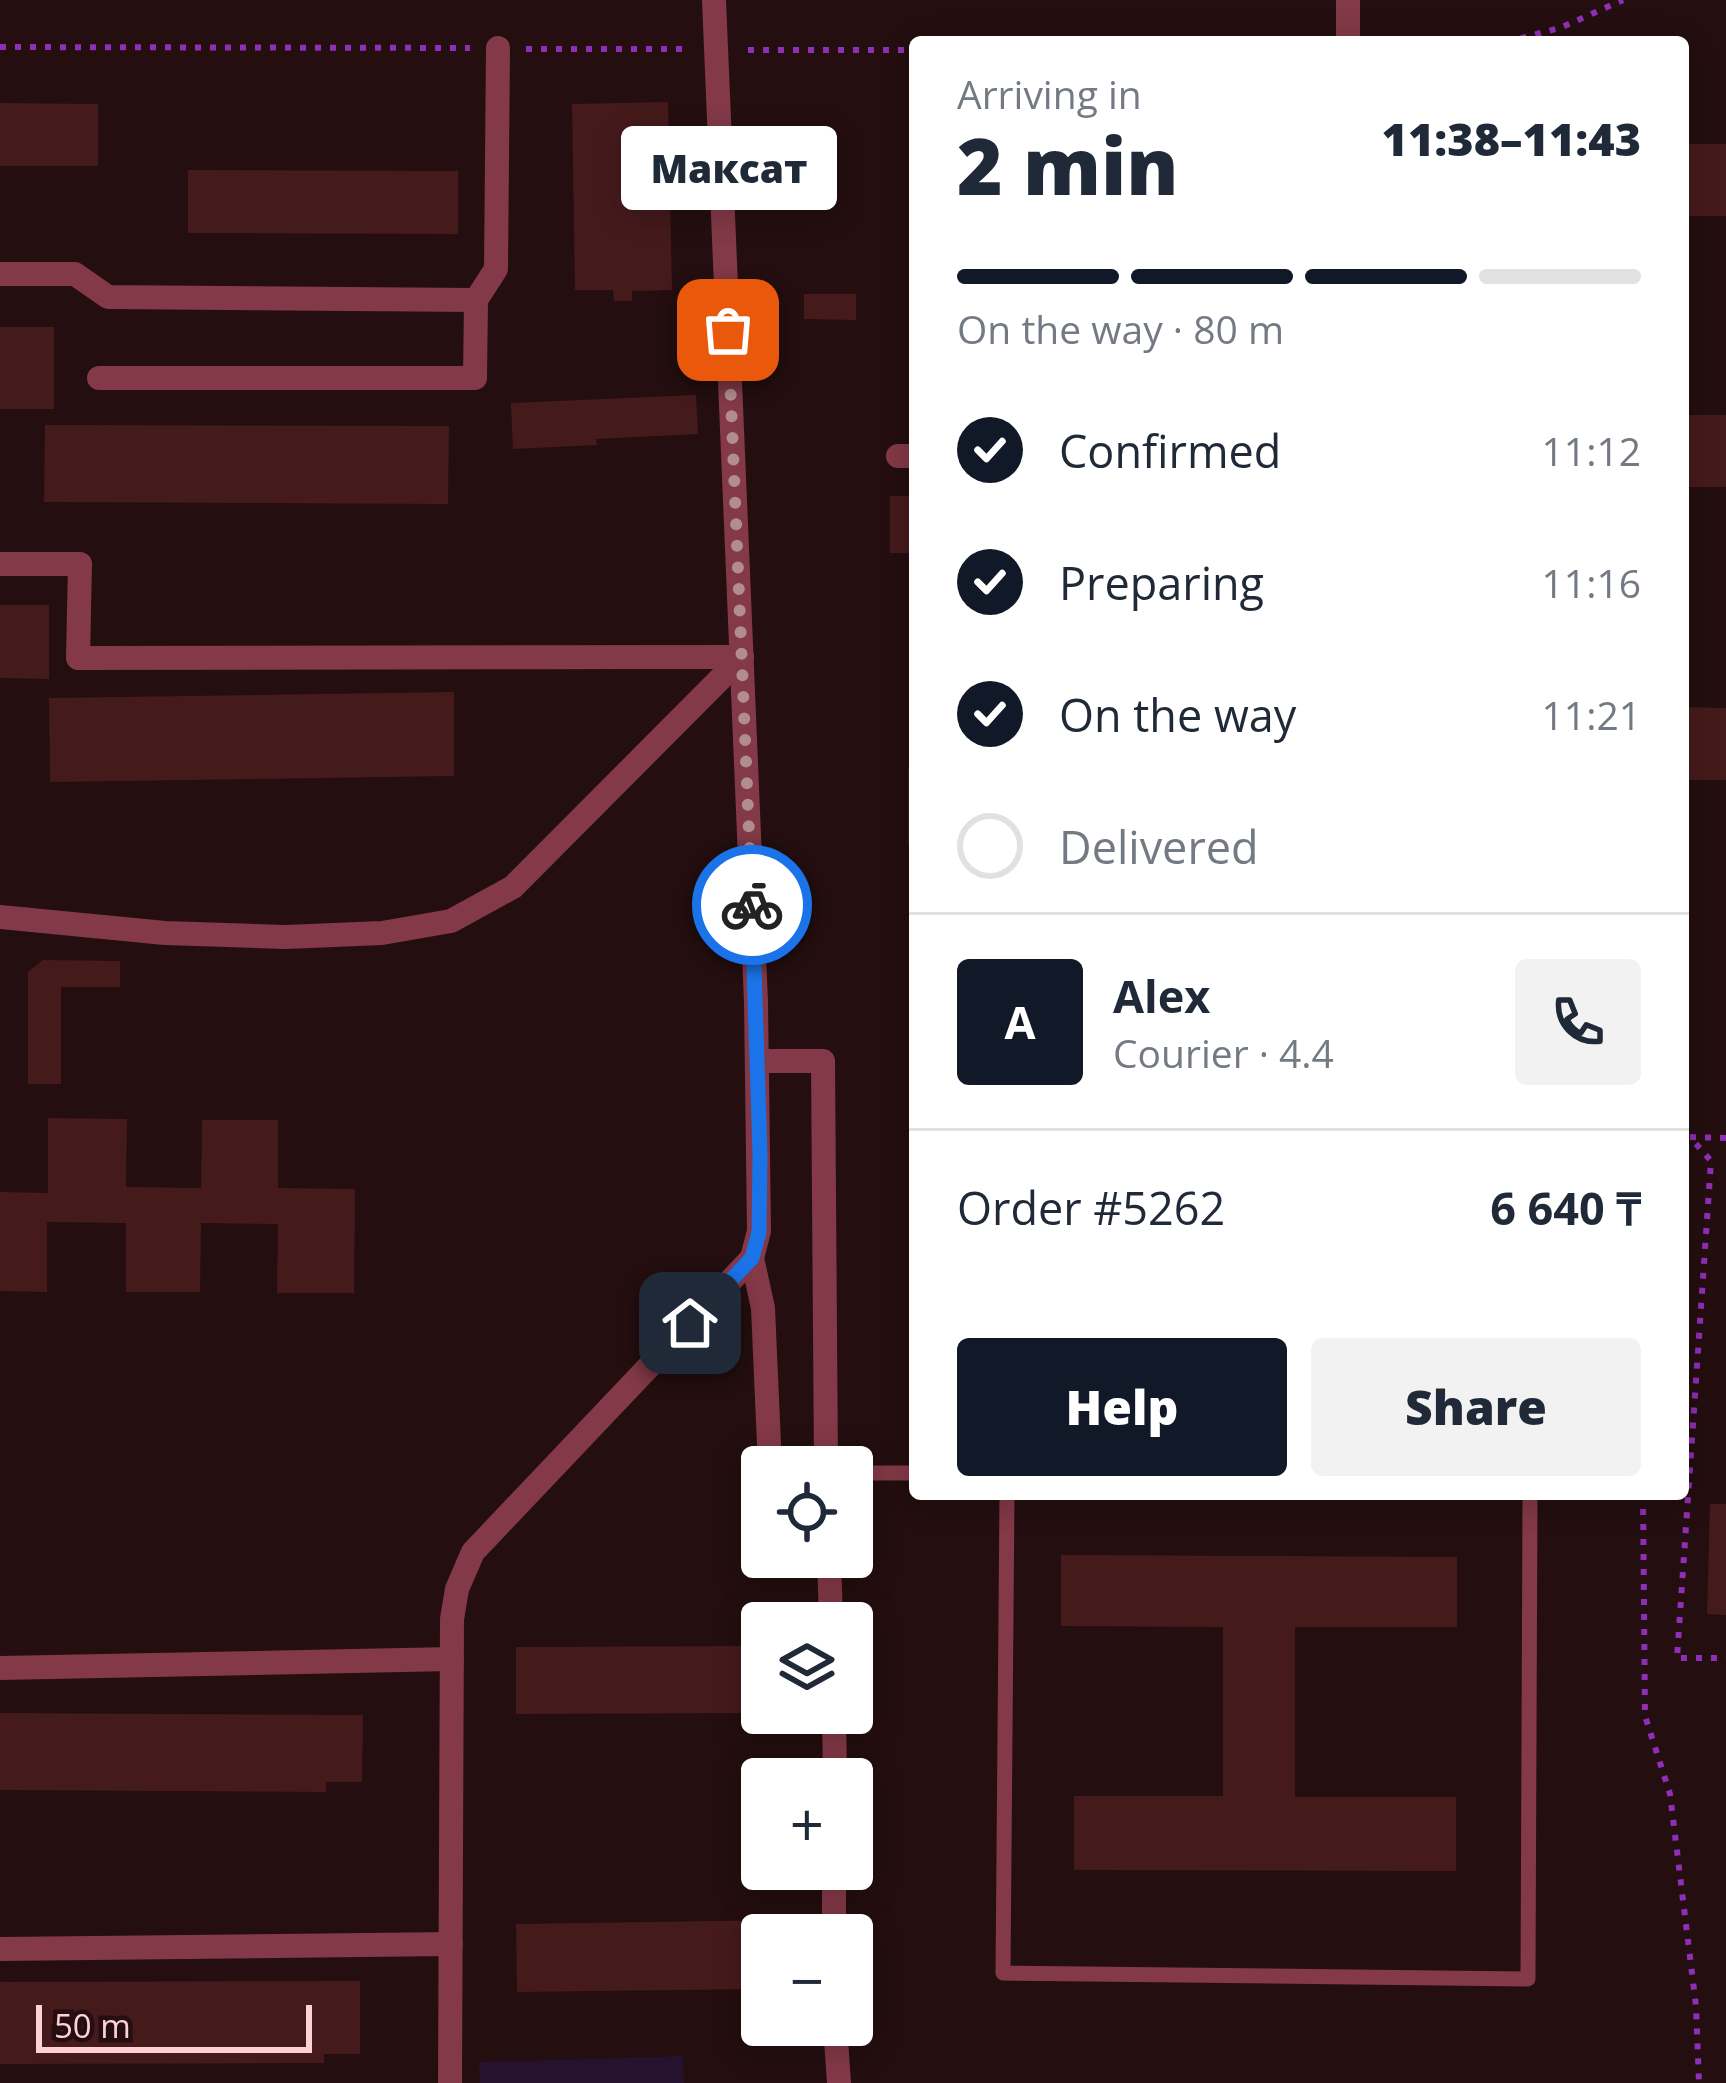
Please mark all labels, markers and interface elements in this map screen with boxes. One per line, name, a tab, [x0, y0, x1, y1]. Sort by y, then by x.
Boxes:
text: Arriving in	[957, 67, 1142, 120]
text: 11:38–11:43	[1382, 108, 1641, 169]
text: 2 min	[957, 112, 1179, 218]
callout: Максат	[620, 126, 836, 210]
text: Максат	[650, 141, 808, 194]
pin	[677, 279, 779, 381]
icon: bag	[695, 297, 761, 363]
text: On the way · 80 m	[957, 302, 1284, 355]
icon: check	[957, 417, 1023, 483]
text: Confirmed	[1059, 420, 1281, 481]
text: 11:12	[1542, 424, 1641, 477]
icon: check	[957, 549, 1023, 615]
text: Preparing	[1059, 552, 1264, 613]
text: 11:16	[1542, 556, 1641, 609]
icon: check	[957, 681, 1023, 747]
text: On the way	[1059, 684, 1296, 745]
text: 11:21	[1542, 688, 1641, 741]
text: Delivered	[1059, 816, 1259, 877]
courier	[692, 845, 812, 965]
icon: bike	[719, 872, 785, 938]
button: phone	[1515, 959, 1641, 1085]
text: Alex	[1113, 965, 1210, 1026]
text: A	[1004, 991, 1036, 1052]
text: Courier · 4.4	[1113, 1026, 1334, 1079]
text: Order #5262	[957, 1177, 1225, 1238]
text: 6 640 ₸	[1490, 1177, 1641, 1238]
pin	[639, 1272, 741, 1374]
icon: home	[657, 1290, 723, 1356]
button: Help	[957, 1338, 1287, 1476]
button: Share	[1311, 1338, 1641, 1476]
map controls	[741, 1446, 873, 2046]
button: locate	[741, 1446, 873, 1578]
button: layers	[741, 1602, 873, 1734]
button: +	[741, 1758, 873, 1890]
button: −	[741, 1914, 873, 2046]
scale bar	[36, 1999, 312, 2052]
text: 50 m	[54, 2003, 131, 2048]

